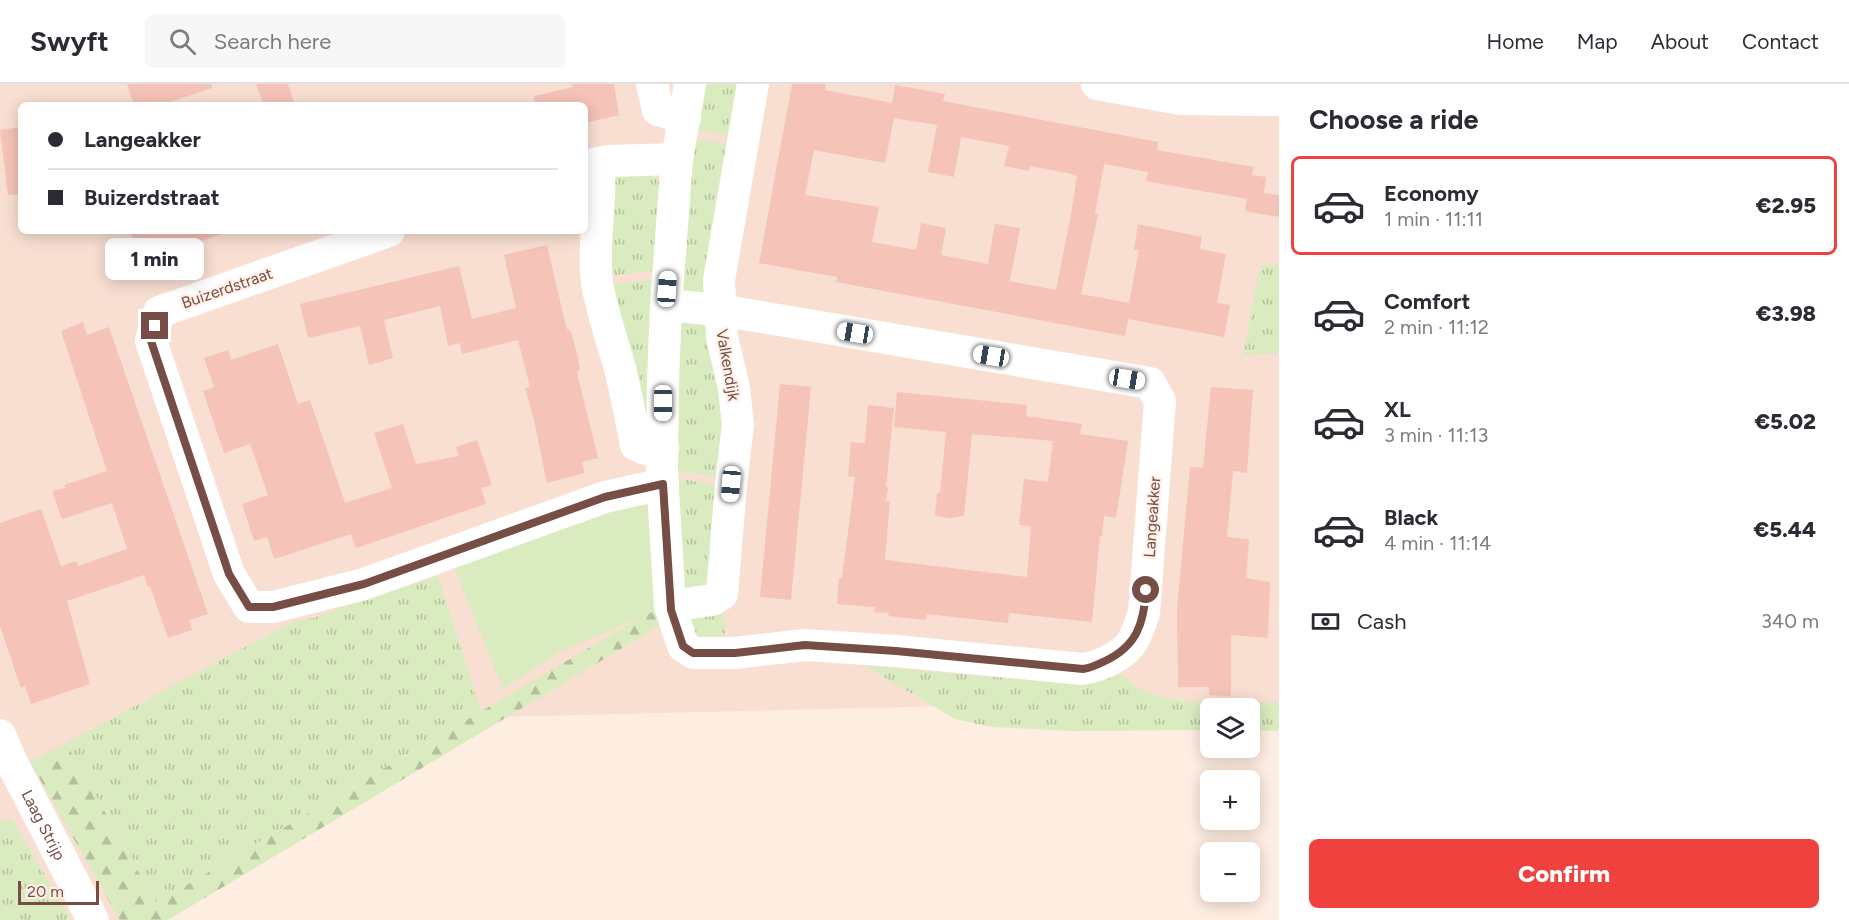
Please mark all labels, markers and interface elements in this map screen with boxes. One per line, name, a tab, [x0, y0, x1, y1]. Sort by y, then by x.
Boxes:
search box	[145, 14, 565, 68]
text: Swyft	[30, 24, 109, 58]
icon: search	[166, 25, 199, 58]
text: Search here	[214, 28, 331, 55]
text: Home	[1487, 29, 1544, 54]
text: Map	[1577, 29, 1618, 54]
text: About	[1651, 29, 1709, 54]
text: Contact	[1742, 29, 1819, 54]
text: Choose a ride	[1309, 103, 1478, 136]
text: Langeakker	[84, 126, 201, 153]
icon: car	[1312, 179, 1366, 233]
text: Economy	[1384, 180, 1479, 207]
text: Buizerdstraat	[84, 184, 220, 211]
text: €2.95	[1756, 192, 1816, 219]
text: 1 min · 11:11	[1384, 207, 1483, 231]
callout: 1 min	[106, 239, 204, 281]
text: 1 min	[131, 247, 178, 271]
street label: Buizerdstraat	[179, 264, 275, 312]
car	[657, 270, 677, 308]
icon: car	[1312, 287, 1366, 341]
text: Comfort	[1384, 288, 1470, 315]
text: €3.98	[1756, 300, 1816, 327]
route end	[141, 312, 168, 339]
text: 2 min · 11:12	[1384, 315, 1489, 339]
car	[836, 321, 874, 345]
street label: Valkendijk	[712, 328, 744, 403]
car	[972, 344, 1010, 368]
car	[1108, 367, 1146, 391]
car	[654, 385, 672, 421]
icon: car	[1312, 395, 1366, 449]
text: XL	[1384, 396, 1411, 423]
text: €5.02	[1754, 408, 1816, 435]
text: 3 min · 11:13	[1384, 423, 1488, 447]
car	[720, 465, 742, 503]
street label: Langeakker	[1140, 475, 1164, 558]
icon: car	[1312, 503, 1366, 557]
text: Black	[1384, 504, 1438, 531]
text: €5.44	[1754, 516, 1816, 543]
text: 4 min · 11:14	[1384, 531, 1491, 555]
route start	[1132, 576, 1159, 603]
icon: cash	[1309, 605, 1342, 638]
text: Cash	[1357, 608, 1407, 635]
text: 340 m	[1761, 609, 1819, 633]
map controls	[1200, 698, 1260, 902]
button: layers	[1200, 698, 1260, 758]
button: +	[1200, 770, 1260, 830]
street label: Laag Strijp	[18, 786, 70, 863]
button: Confirm	[1309, 839, 1819, 908]
button: −	[1200, 842, 1260, 902]
scale bar	[18, 878, 99, 906]
text: 20 m	[27, 882, 64, 901]

